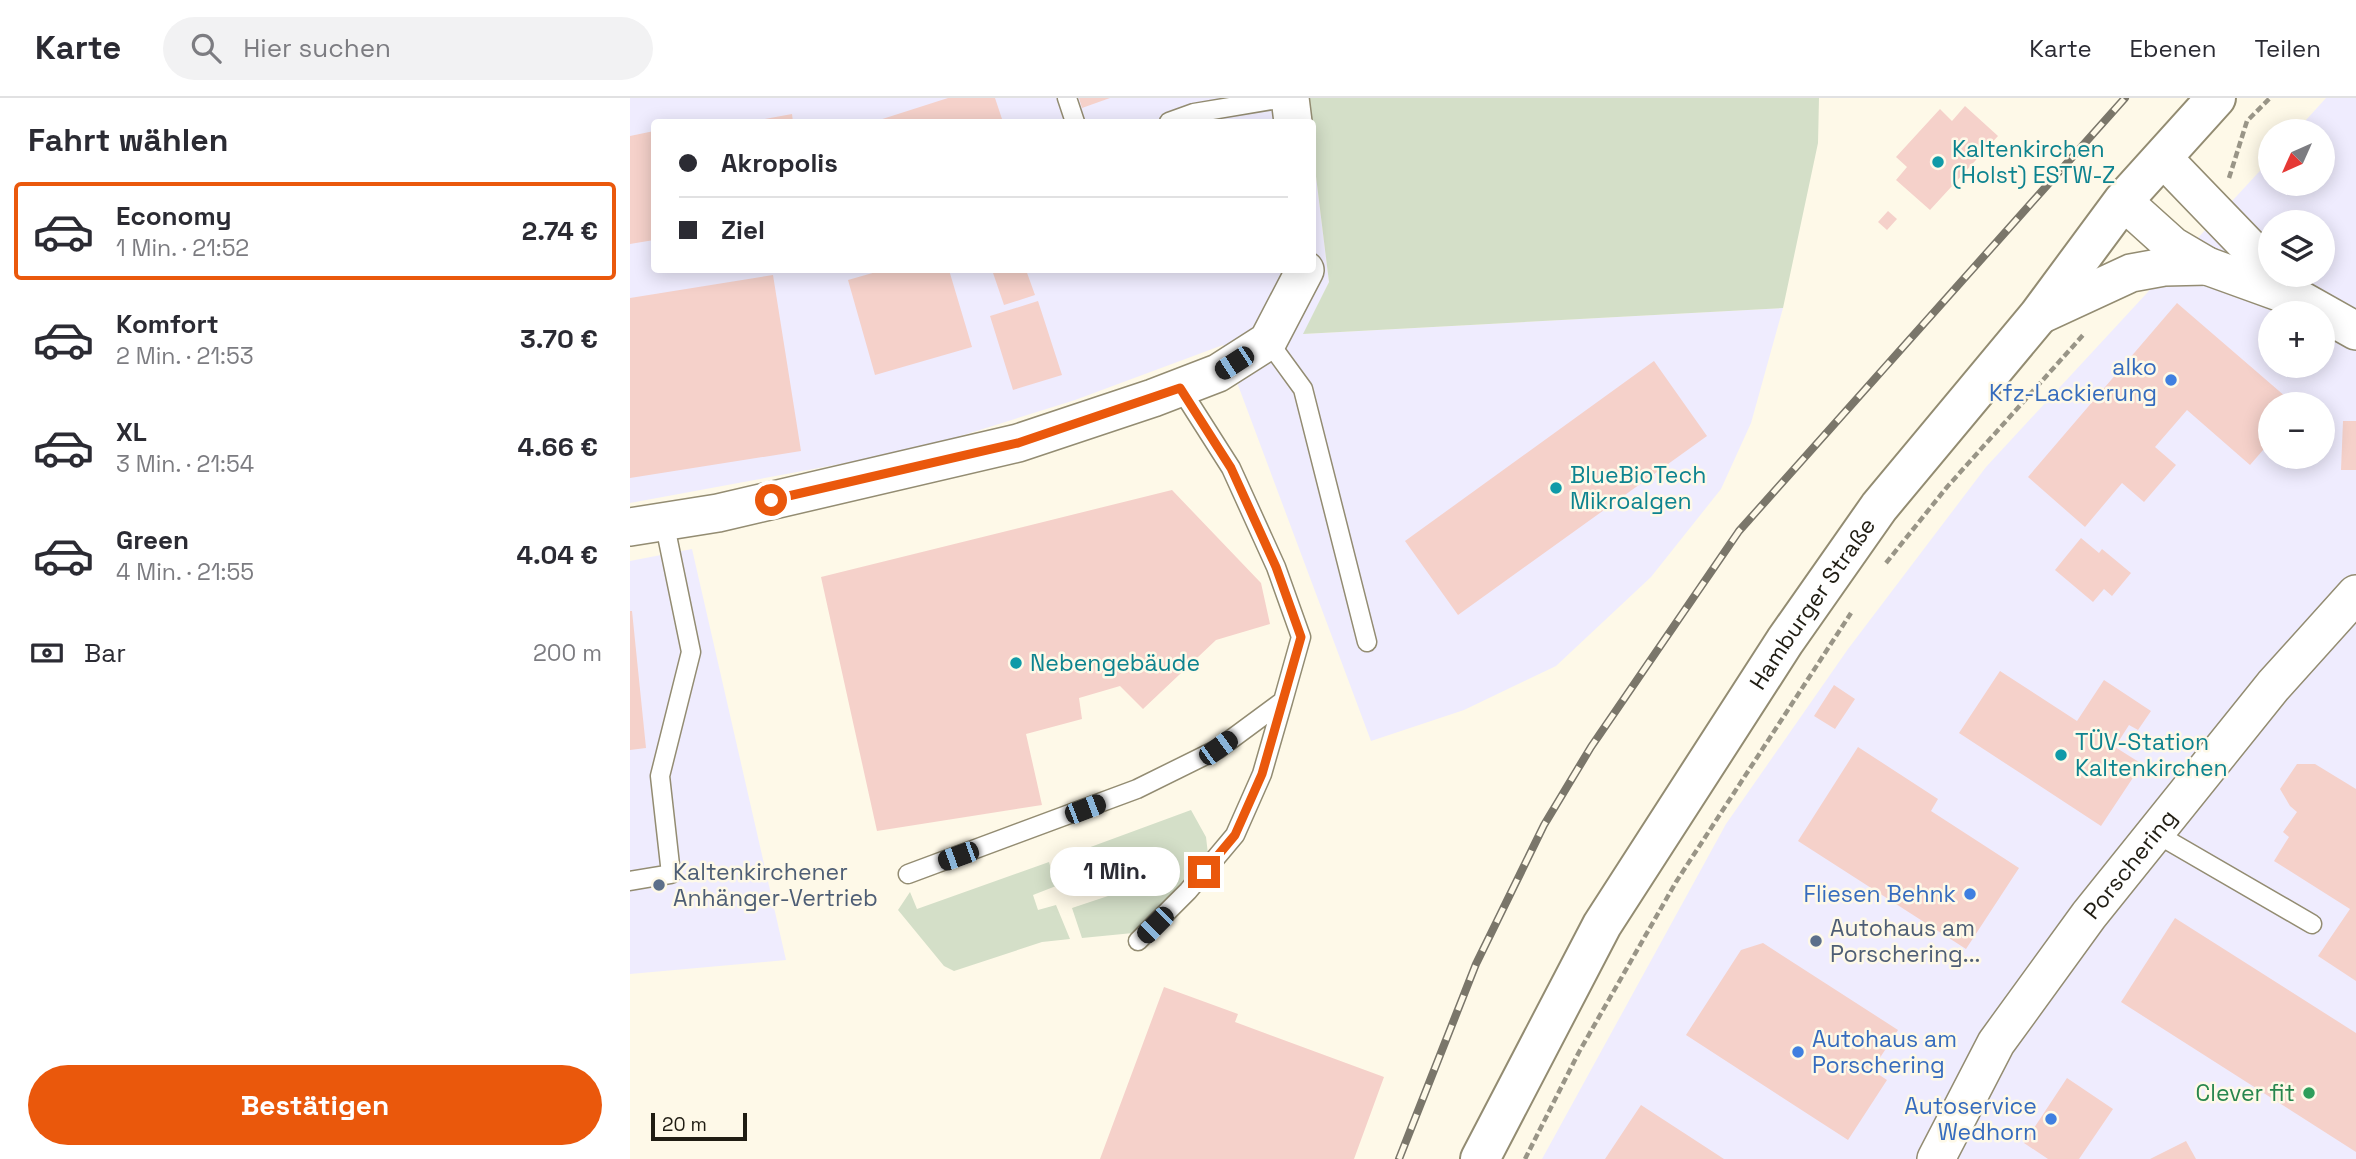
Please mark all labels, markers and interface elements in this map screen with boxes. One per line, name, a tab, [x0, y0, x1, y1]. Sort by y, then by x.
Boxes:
search box	[163, 17, 653, 80]
text: Karte	[35, 27, 121, 69]
icon: search	[187, 29, 225, 67]
text: Hier suchen	[243, 31, 391, 65]
text: Karte	[2029, 33, 2092, 64]
text: Ebenen	[2130, 33, 2216, 64]
text: Teilen	[2254, 33, 2321, 64]
north arrow	[2258, 119, 2334, 196]
map controls	[2258, 119, 2335, 469]
text: Fahrt wählen	[28, 120, 228, 160]
place label: Kaltenkirchen (Holst) ESTW-Z	[1952, 134, 2115, 190]
text: Akropolis	[721, 146, 838, 180]
marker: Kaltenkirchen (Holst) ESTW-Z	[1930, 154, 1946, 170]
text: Economy	[116, 199, 232, 233]
icon: car	[32, 200, 95, 263]
button: layers	[2258, 210, 2335, 287]
text: Ziel	[721, 213, 765, 247]
text: 2.74 €	[522, 214, 598, 248]
text: 1 Min. · 21:52	[116, 233, 249, 263]
button: +	[2258, 301, 2335, 378]
text: Komfort	[116, 307, 219, 341]
icon: car	[32, 308, 95, 371]
text: 3.70 €	[520, 322, 598, 356]
text: 2 Min. · 21:53	[116, 341, 254, 371]
car	[1211, 343, 1258, 383]
place label: alko Kfz-Lackierung	[1989, 352, 2157, 408]
marker: alko Kfz-Lackierung	[2163, 372, 2179, 388]
button: −	[2258, 392, 2335, 469]
text: XL	[116, 415, 147, 449]
icon: car	[32, 416, 95, 479]
text: 4.66 €	[518, 430, 598, 464]
text: 3 Min. · 21:54	[116, 449, 254, 479]
place label: BlueBioTech Mikroalgen	[1570, 460, 1706, 516]
marker: BlueBioTech Mikroalgen	[1548, 480, 1564, 496]
route start	[755, 484, 787, 516]
street label: Hamburger Straße	[1743, 512, 1882, 695]
text: Green	[116, 523, 189, 557]
icon: car	[32, 524, 95, 587]
text: 4.04 €	[516, 538, 598, 572]
text: 4 Min. · 21:55	[116, 557, 254, 587]
icon: cash	[28, 634, 66, 672]
text: Bar	[84, 636, 126, 670]
text: 200 m	[533, 638, 602, 668]
place label: Nebengebäude	[1030, 648, 1200, 678]
marker: Nebengebäude	[1008, 655, 1024, 671]
car	[1195, 727, 1242, 769]
place label: TÜV-Station Kaltenkirchen	[2075, 727, 2228, 783]
marker: TÜV-Station Kaltenkirchen	[2053, 747, 2069, 763]
car	[1062, 792, 1109, 826]
street label: Porschering	[2076, 803, 2183, 925]
car	[935, 839, 982, 873]
callout: 1 Min.	[1050, 848, 1180, 896]
text: 1 Min.	[1083, 856, 1147, 886]
route end	[1188, 856, 1220, 888]
place label: Kaltenkirchener Anhänger-Vertrieb	[673, 857, 878, 913]
marker: Kaltenkirchener Anhänger-Vertrieb	[651, 877, 667, 893]
place label: Fliesen Behnk	[1804, 879, 1956, 909]
marker: Fliesen Behnk	[1962, 886, 1978, 902]
car	[1133, 903, 1178, 947]
place label: Autohaus am Porschering...	[1830, 913, 1980, 969]
marker: Autohaus am Porschering...	[1808, 933, 1824, 949]
place label: Autohaus am Porschering	[1812, 1024, 1957, 1080]
marker: Autohaus am Porschering	[1790, 1044, 1806, 1060]
button: Bestätigen	[28, 1065, 602, 1145]
place label: Clever fit	[2195, 1078, 2295, 1108]
marker: Clever fit	[2301, 1085, 2317, 1101]
place label: Autoservice Wedhorn	[1904, 1091, 2037, 1147]
scale bar	[651, 1110, 747, 1142]
marker: Autoservice Wedhorn	[2043, 1111, 2059, 1127]
text: 20 m	[662, 1112, 707, 1137]

